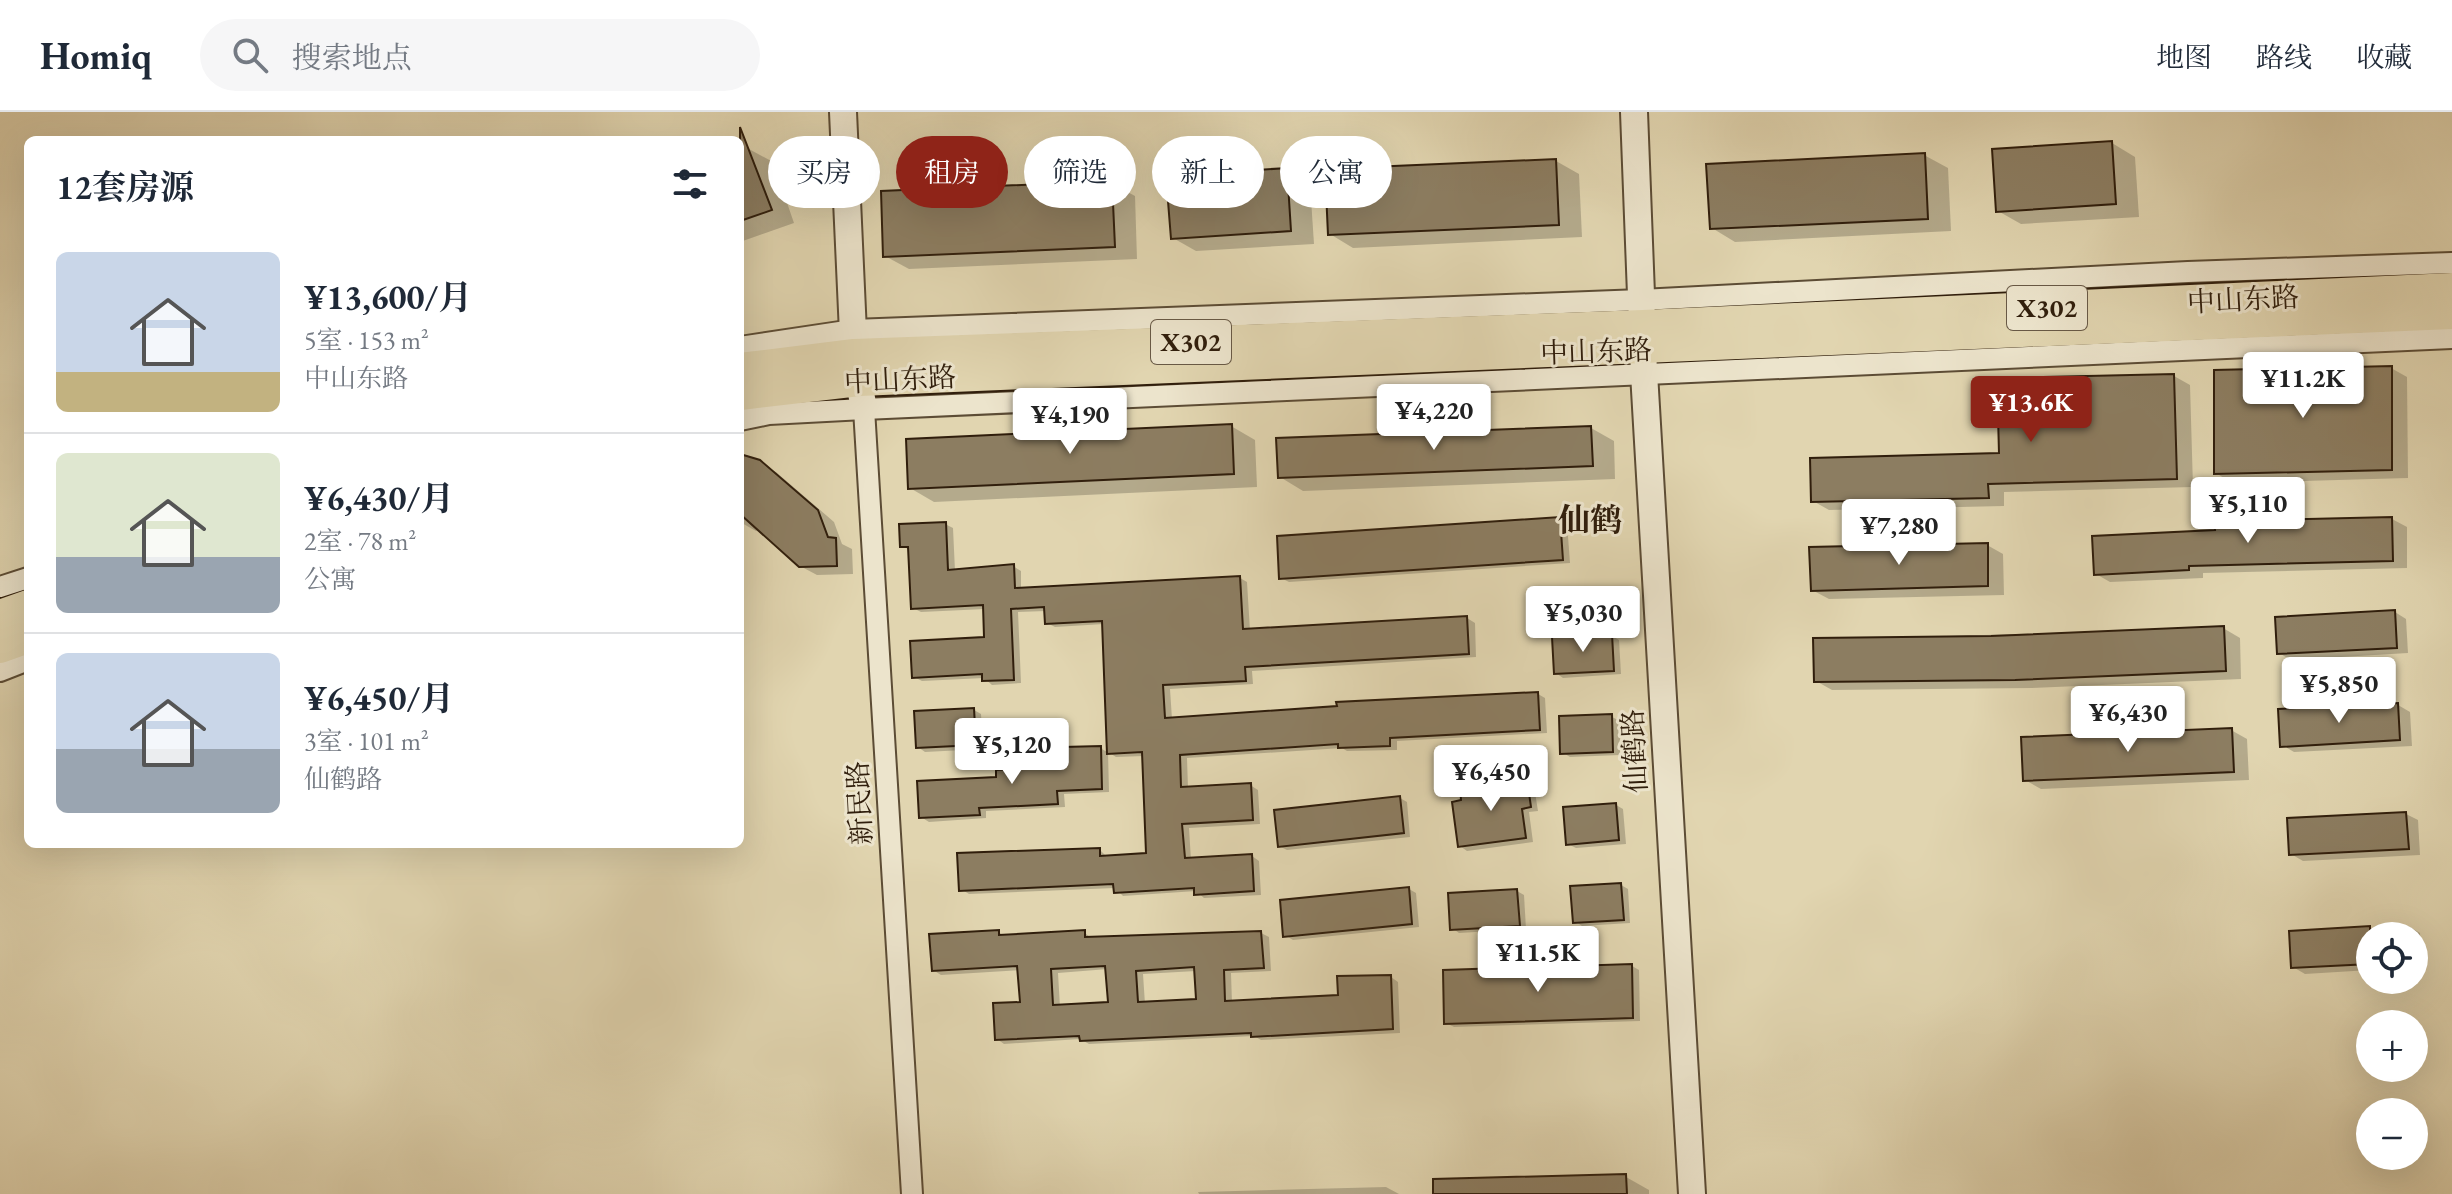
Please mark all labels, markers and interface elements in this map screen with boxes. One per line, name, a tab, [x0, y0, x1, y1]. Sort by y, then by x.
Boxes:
search box	[200, 19, 760, 91]
text: Homiq	[40, 31, 152, 80]
icon: search	[228, 33, 272, 77]
text: 搜索地点	[292, 38, 412, 77]
text: 地图	[2156, 39, 2212, 75]
text: 路线	[2256, 39, 2312, 75]
text: 收藏	[2356, 39, 2412, 75]
chip: 买房	[768, 136, 880, 208]
chip: 租房	[896, 136, 1008, 208]
chip: 筛选	[1024, 136, 1136, 208]
chip: 新上	[1152, 136, 1264, 208]
chip: 公寓	[1280, 136, 1392, 208]
icon: filters	[668, 162, 712, 206]
text: 12套房源	[56, 165, 194, 209]
text: ¥13,600/月	[304, 275, 472, 319]
street label: 中山东路	[2186, 278, 2300, 320]
icon: home	[120, 284, 216, 380]
road number: X302	[2007, 286, 2087, 330]
road number: X302	[1151, 320, 1231, 364]
text: 5室 · 153 m²	[304, 323, 429, 357]
street label: 中山东路	[1539, 331, 1653, 371]
pin: ¥11.2K	[2238, 352, 2368, 420]
street label: 中山东路	[843, 358, 957, 400]
text: 中山东路	[304, 361, 408, 395]
text: ¥11.2K	[2261, 361, 2345, 395]
pin: ¥13.6K	[1966, 376, 2096, 444]
pin: ¥4,220	[1369, 384, 1499, 452]
text: ¥13.6K	[1989, 385, 2073, 419]
pin: ¥4,190	[1005, 388, 1135, 456]
text: ¥4,220	[1395, 393, 1473, 427]
text: ¥4,190	[1031, 397, 1109, 431]
text: ¥6,430/月	[304, 476, 454, 520]
pin: ¥5,110	[2183, 477, 2313, 545]
icon: home	[120, 485, 216, 581]
text: ¥5,110	[2209, 486, 2287, 520]
district label: 仙鹤	[1558, 499, 1622, 541]
pin: ¥7,280	[1834, 499, 1964, 567]
text: ¥7,280	[1860, 508, 1938, 542]
text: 2室 · 78 m²	[304, 524, 416, 558]
text: 公寓	[304, 562, 356, 596]
pin: ¥5,030	[1518, 586, 1648, 654]
text: ¥5,030	[1544, 595, 1622, 629]
pin: ¥5,850	[2274, 657, 2404, 725]
text: ¥5,850	[2300, 666, 2378, 700]
text: ¥6,450/月	[304, 676, 454, 720]
icon: home	[120, 685, 216, 781]
pin: ¥6,430	[2063, 686, 2193, 754]
text: ¥6,430	[2089, 695, 2167, 729]
street label: 仙鹤路	[1614, 708, 1654, 794]
pin: ¥5,120	[947, 718, 1077, 786]
text: 3室 · 101 m²	[304, 724, 429, 758]
text: ¥5,120	[973, 727, 1051, 761]
pin: ¥6,450	[1426, 745, 1556, 813]
text: ¥6,450	[1452, 754, 1530, 788]
street label: 新民路	[839, 760, 879, 846]
text: 仙鹤路	[304, 762, 382, 796]
map controls	[2356, 922, 2428, 1170]
button: locate	[2356, 922, 2428, 994]
pin: ¥11.5K	[1473, 926, 1603, 994]
text: ¥11.5K	[1496, 935, 1580, 969]
button: +	[2356, 1010, 2428, 1082]
button: −	[2356, 1098, 2428, 1170]

